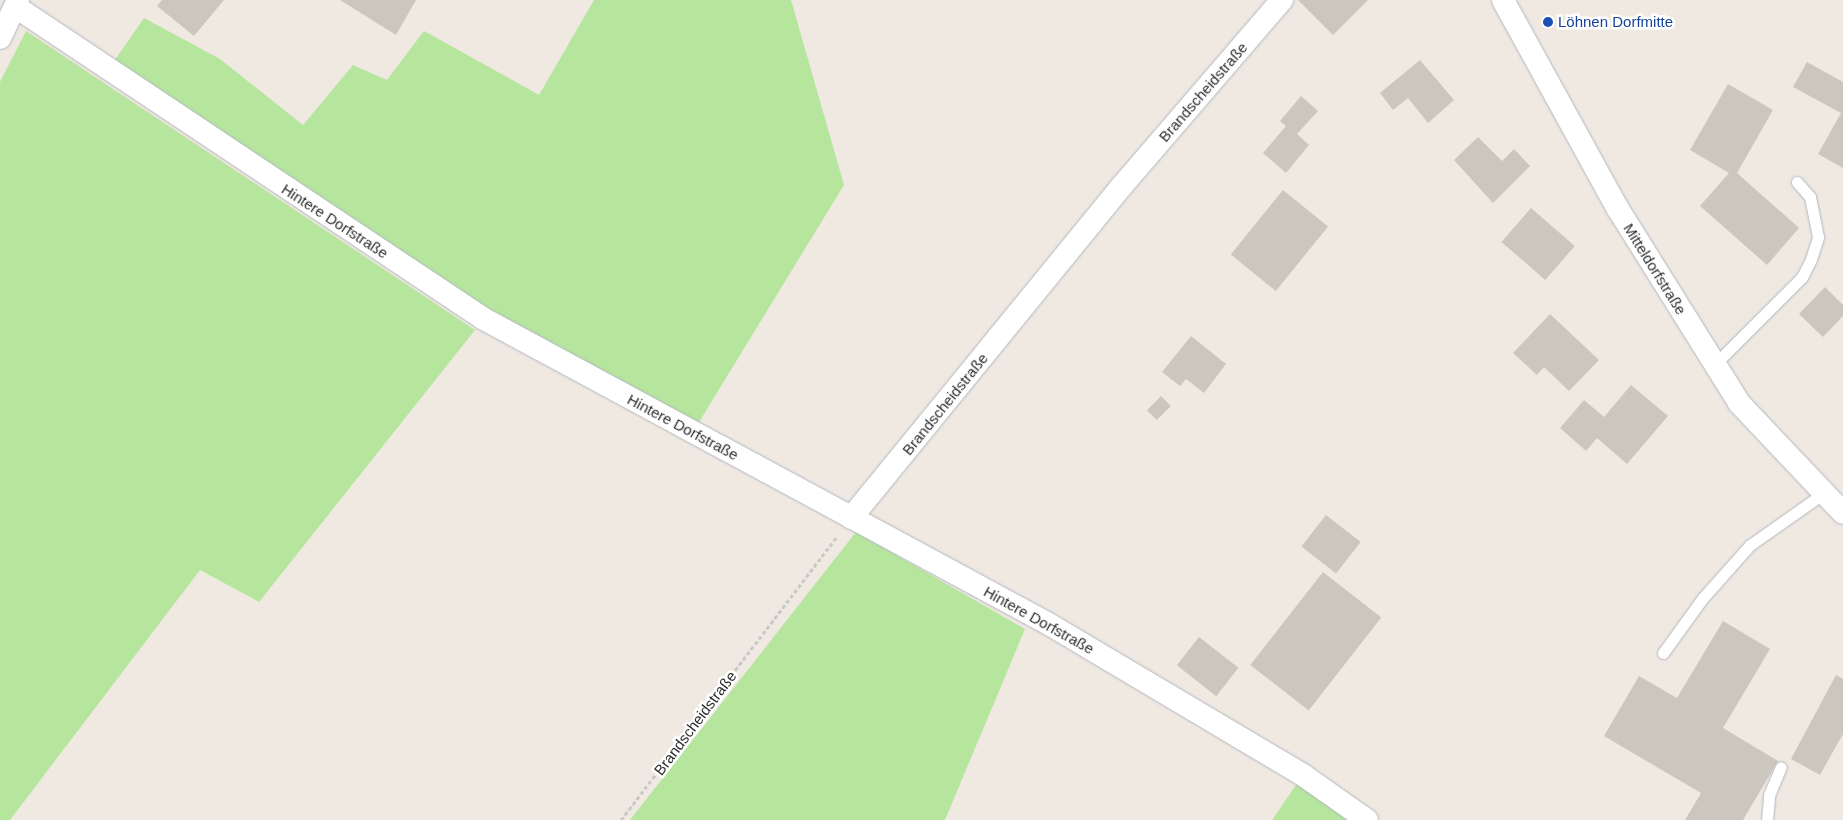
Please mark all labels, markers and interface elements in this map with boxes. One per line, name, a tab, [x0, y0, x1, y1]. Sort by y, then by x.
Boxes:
place label: Löhnen Dorfmitte	[1558, 13, 1673, 31]
marker: Löhnen Dorfmitte	[1542, 16, 1554, 28]
street label: Brandscheidstraße	[1155, 39, 1251, 145]
street label: Hintere Dorfstraße	[278, 180, 392, 262]
street label: Mitteldorfstraße	[1620, 220, 1690, 318]
street label: Brandscheidstraße	[898, 349, 992, 459]
street label: Hintere Dorfstraße	[624, 390, 742, 464]
street label: Hintere Dorfstraße	[981, 582, 1097, 658]
street label: Brandscheidstraße	[650, 667, 740, 779]

